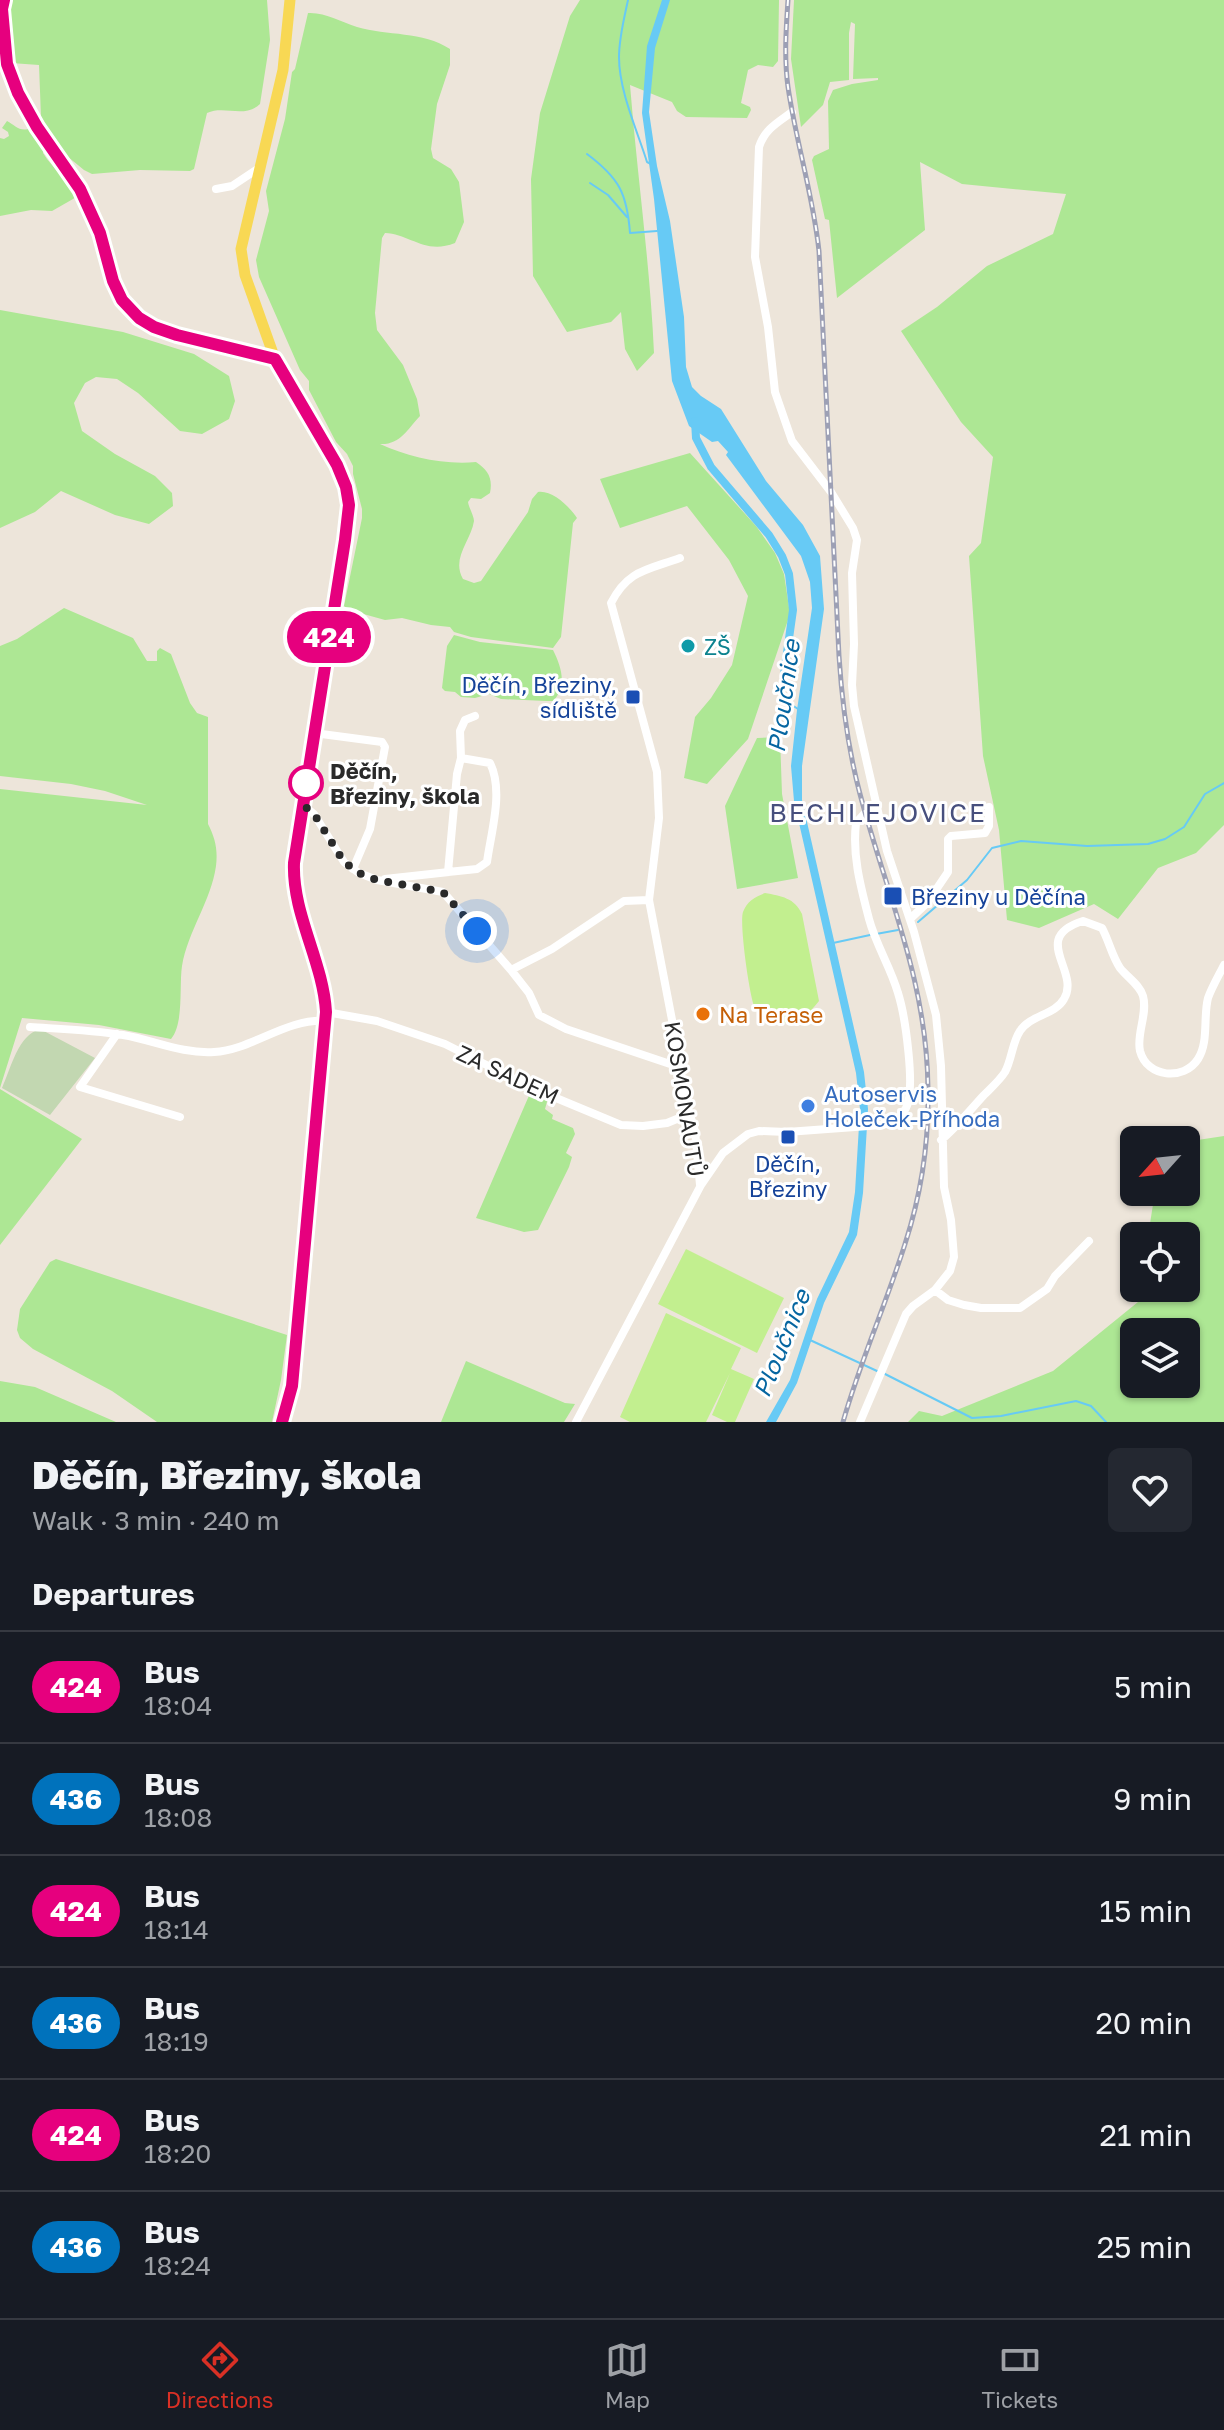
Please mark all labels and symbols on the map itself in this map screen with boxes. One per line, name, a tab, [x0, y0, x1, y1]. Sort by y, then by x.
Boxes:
line badge: 424	[283, 611, 375, 663]
place label: ZŠ	[704, 633, 731, 660]
water label: Ploučnice	[761, 636, 806, 754]
marker: ZŠ	[679, 637, 697, 655]
place label: Děčín, Březiny, sídliště	[461, 671, 617, 723]
marker: Děčín, Březiny, sídliště	[624, 688, 642, 706]
place label: Děčín, Březiny, škola	[330, 757, 480, 809]
marker: Děčín, Březiny, škola	[289, 766, 323, 800]
district label: BECHLEJOVICE	[769, 797, 987, 828]
place label: Březiny u Děčína	[911, 883, 1086, 910]
marker: Březiny u Děčína	[882, 885, 904, 907]
your location	[457, 911, 497, 951]
place label: Na Terase	[719, 1001, 823, 1028]
marker: Na Terase	[694, 1005, 712, 1023]
street label: KOSMONAUTŮ	[659, 1019, 711, 1179]
street label: ZA SADEM	[453, 1039, 563, 1109]
place label: Autoservis Holeček-Příhoda	[824, 1080, 1000, 1132]
marker: Autoservis Holeček-Příhoda	[799, 1097, 817, 1115]
north arrow	[1120, 1126, 1200, 1206]
marker: Děčín, Březiny	[779, 1128, 797, 1146]
place label: Děčín, Březiny	[749, 1150, 827, 1202]
water label: Ploučnice	[746, 1283, 816, 1401]

